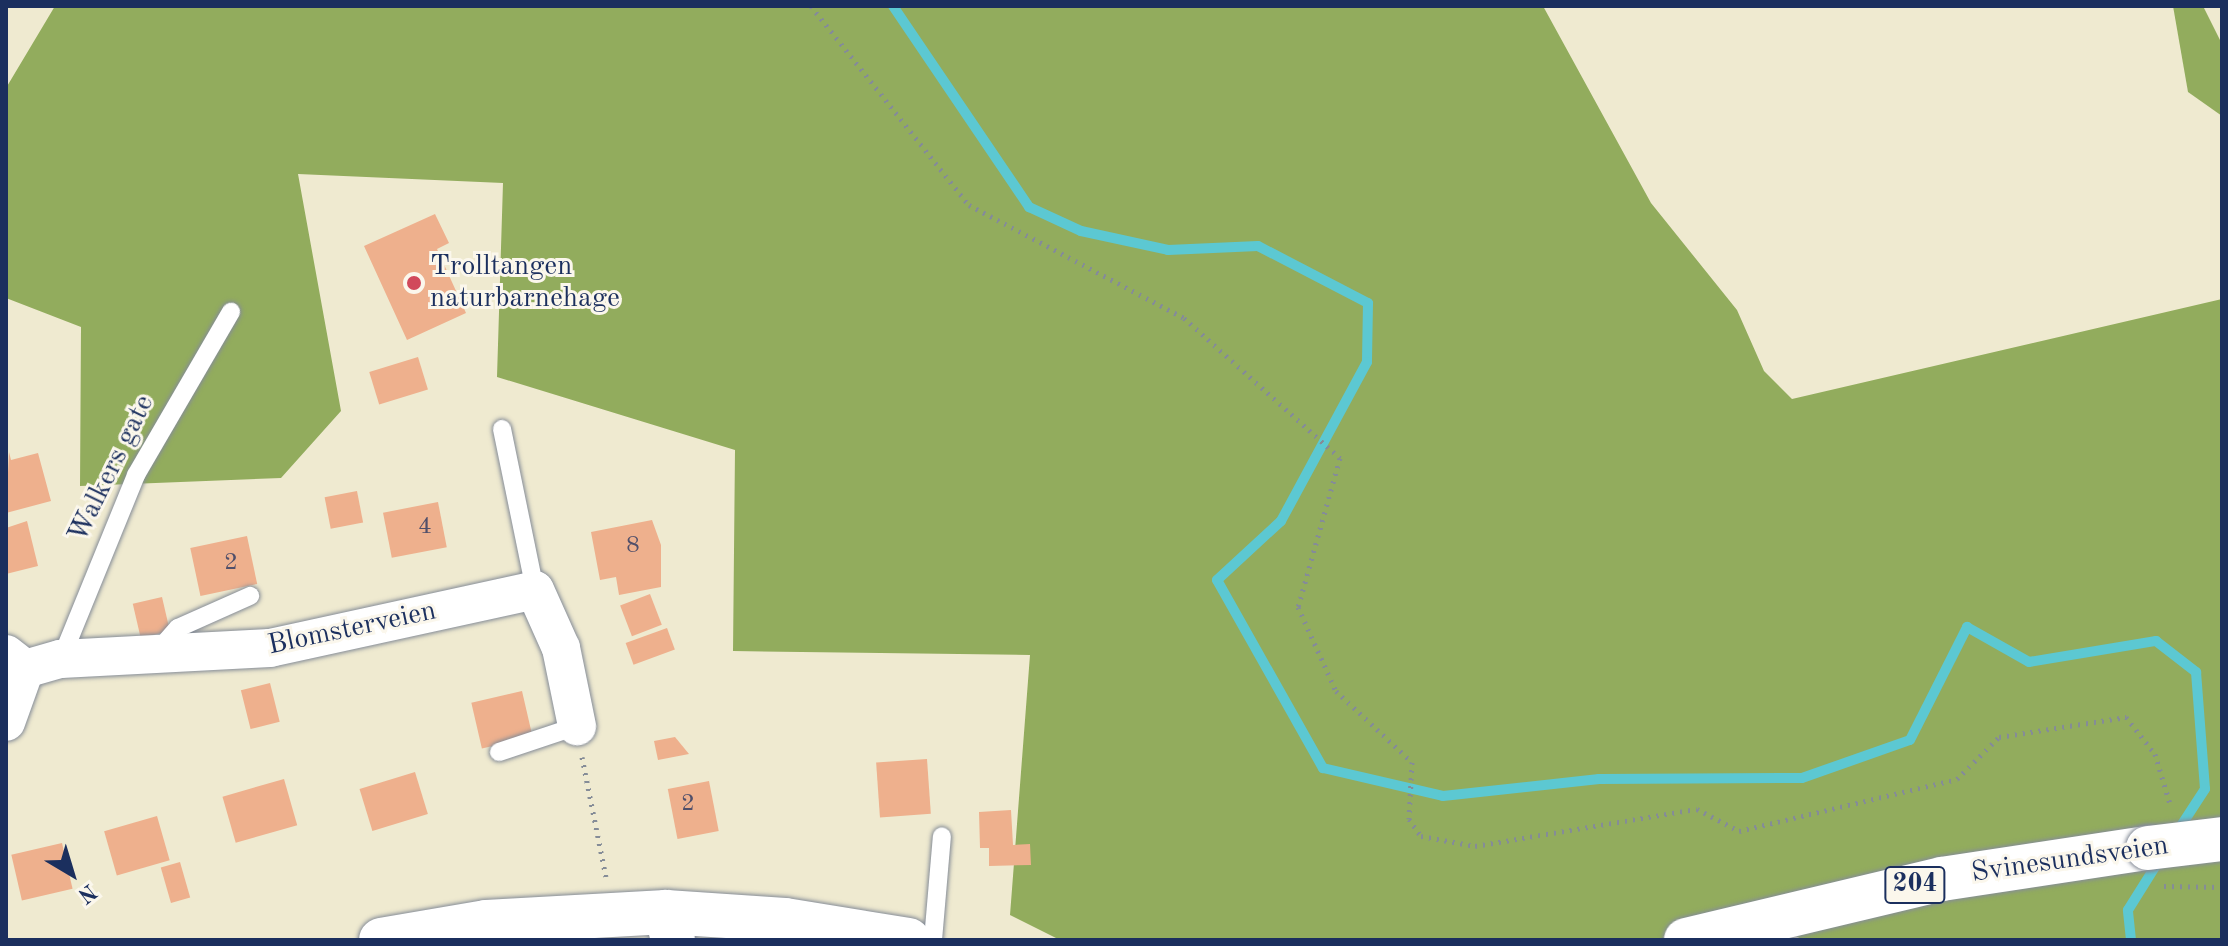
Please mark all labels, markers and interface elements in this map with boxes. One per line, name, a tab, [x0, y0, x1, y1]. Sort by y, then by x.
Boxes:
place label: Trolltangen naturbarnehage	[430, 250, 620, 316]
marker: Trolltangen naturbarnehage	[405, 274, 423, 292]
street label: Walkers gate	[62, 390, 162, 548]
house number: 4	[418, 514, 432, 542]
house number: 8	[626, 533, 640, 561]
house number: 2	[224, 550, 238, 578]
street label: Blomsterveien	[265, 595, 439, 663]
house number: 2	[681, 791, 695, 819]
street label: Svinesundsveien	[1969, 830, 2171, 890]
north arrow	[32, 834, 112, 914]
road number: 204	[1883, 863, 1947, 907]
text: N	[73, 879, 100, 907]

